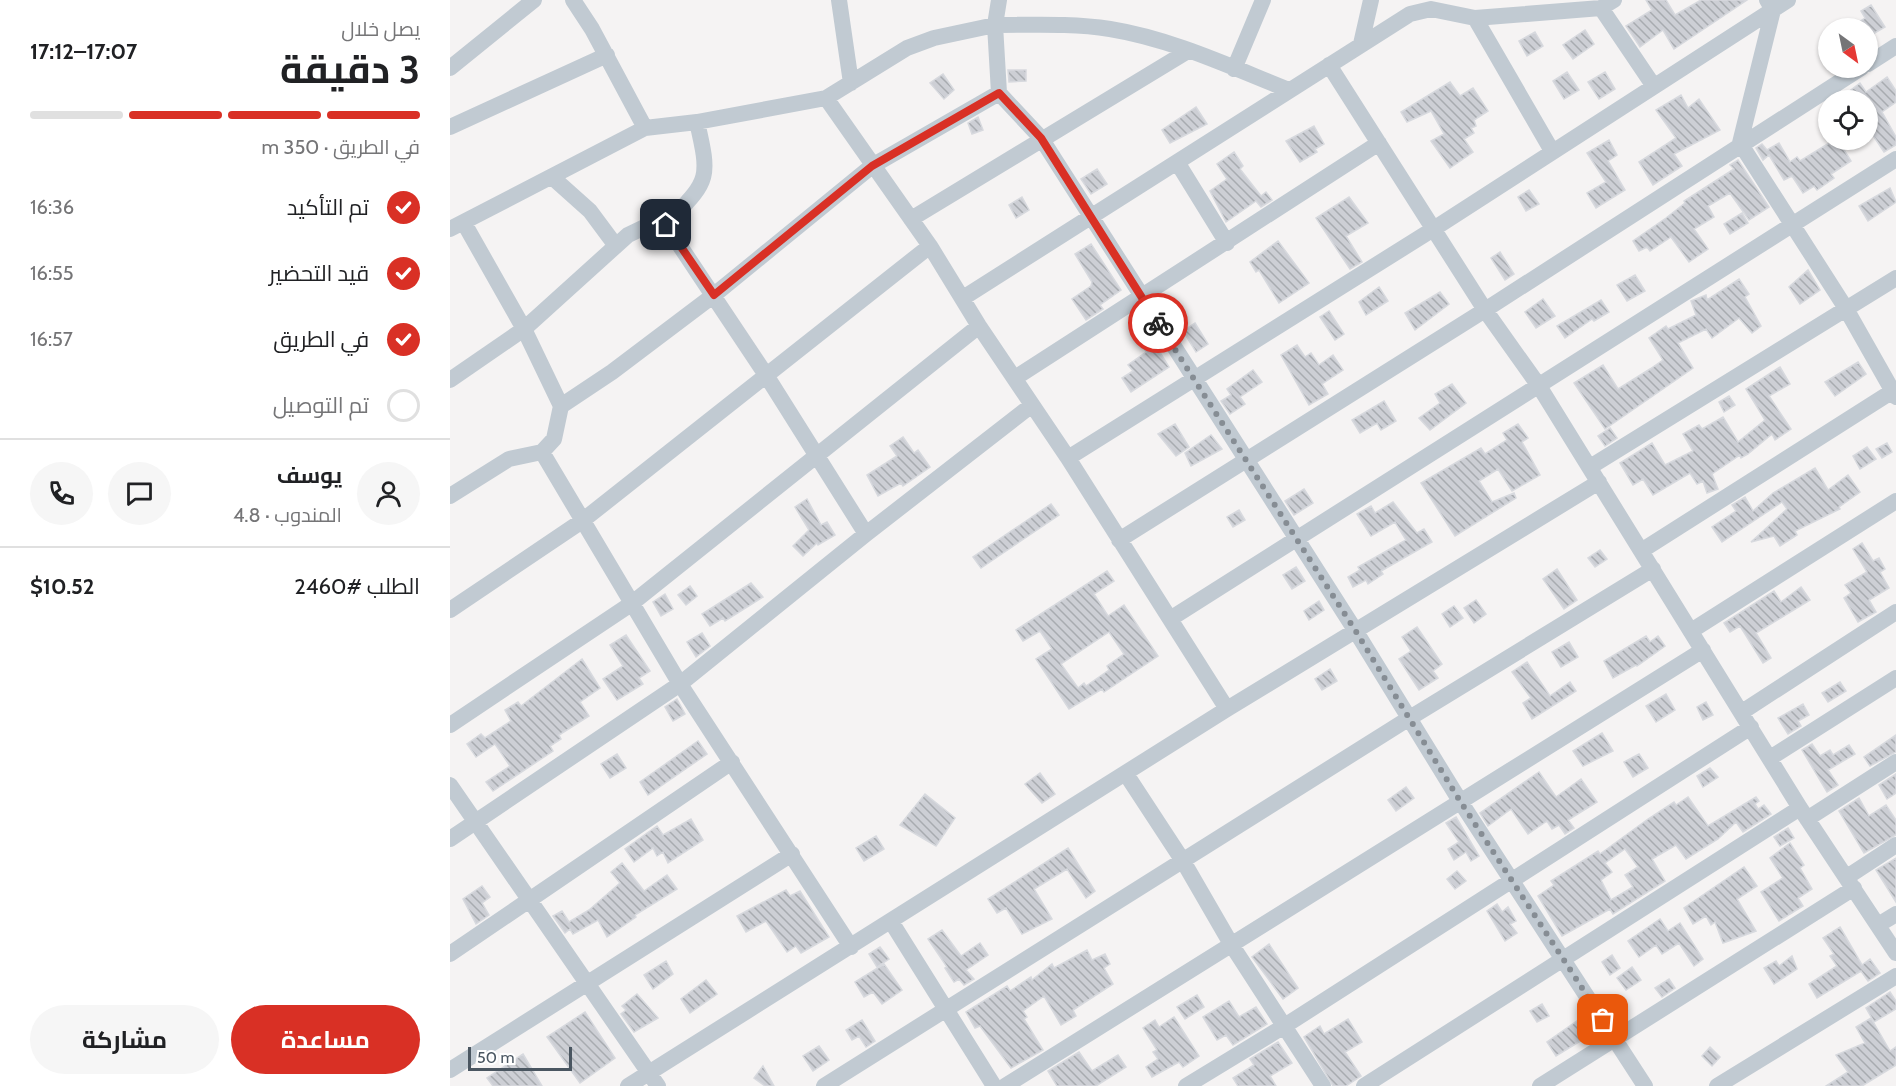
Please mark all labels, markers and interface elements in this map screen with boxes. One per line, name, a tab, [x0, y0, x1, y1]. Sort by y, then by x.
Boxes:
text: يصل خلال	[341, 17, 420, 41]
north arrow	[1818, 18, 1878, 78]
map controls	[1818, 18, 1878, 150]
text: 17:07–17:12	[30, 38, 137, 65]
text: 3 دقيقة	[280, 45, 420, 93]
button: locate	[1818, 90, 1878, 150]
text: في الطريق · 350 m	[262, 135, 420, 159]
icon: check	[387, 191, 420, 224]
text: تم التأكيد	[287, 194, 369, 221]
text: 16:36	[30, 195, 74, 219]
pin	[640, 199, 691, 250]
icon: home	[649, 208, 682, 241]
icon: check	[387, 257, 420, 290]
text: قيد التحضير	[269, 260, 369, 287]
text: 16:55	[30, 261, 74, 285]
courier	[1128, 293, 1188, 353]
icon: bike	[1142, 307, 1175, 340]
icon: check	[387, 323, 420, 356]
text: في الطريق	[273, 326, 369, 353]
text: 16:57	[30, 327, 73, 351]
text: تم التوصيل	[273, 392, 369, 419]
button: phone	[30, 462, 93, 525]
button: chat	[108, 462, 171, 525]
text: يوسف	[277, 462, 342, 489]
button: person	[357, 462, 420, 525]
text: المندوب · 4.8	[233, 503, 342, 527]
text: $10.52	[30, 573, 95, 600]
text: الطلب #2460	[294, 573, 420, 600]
pin	[1577, 994, 1628, 1045]
icon: bag	[1586, 1003, 1619, 1036]
button: مشاركة	[30, 1005, 219, 1074]
button: مساعدة	[231, 1005, 420, 1074]
scale bar	[468, 1044, 572, 1072]
text: 50 m	[477, 1048, 514, 1067]

